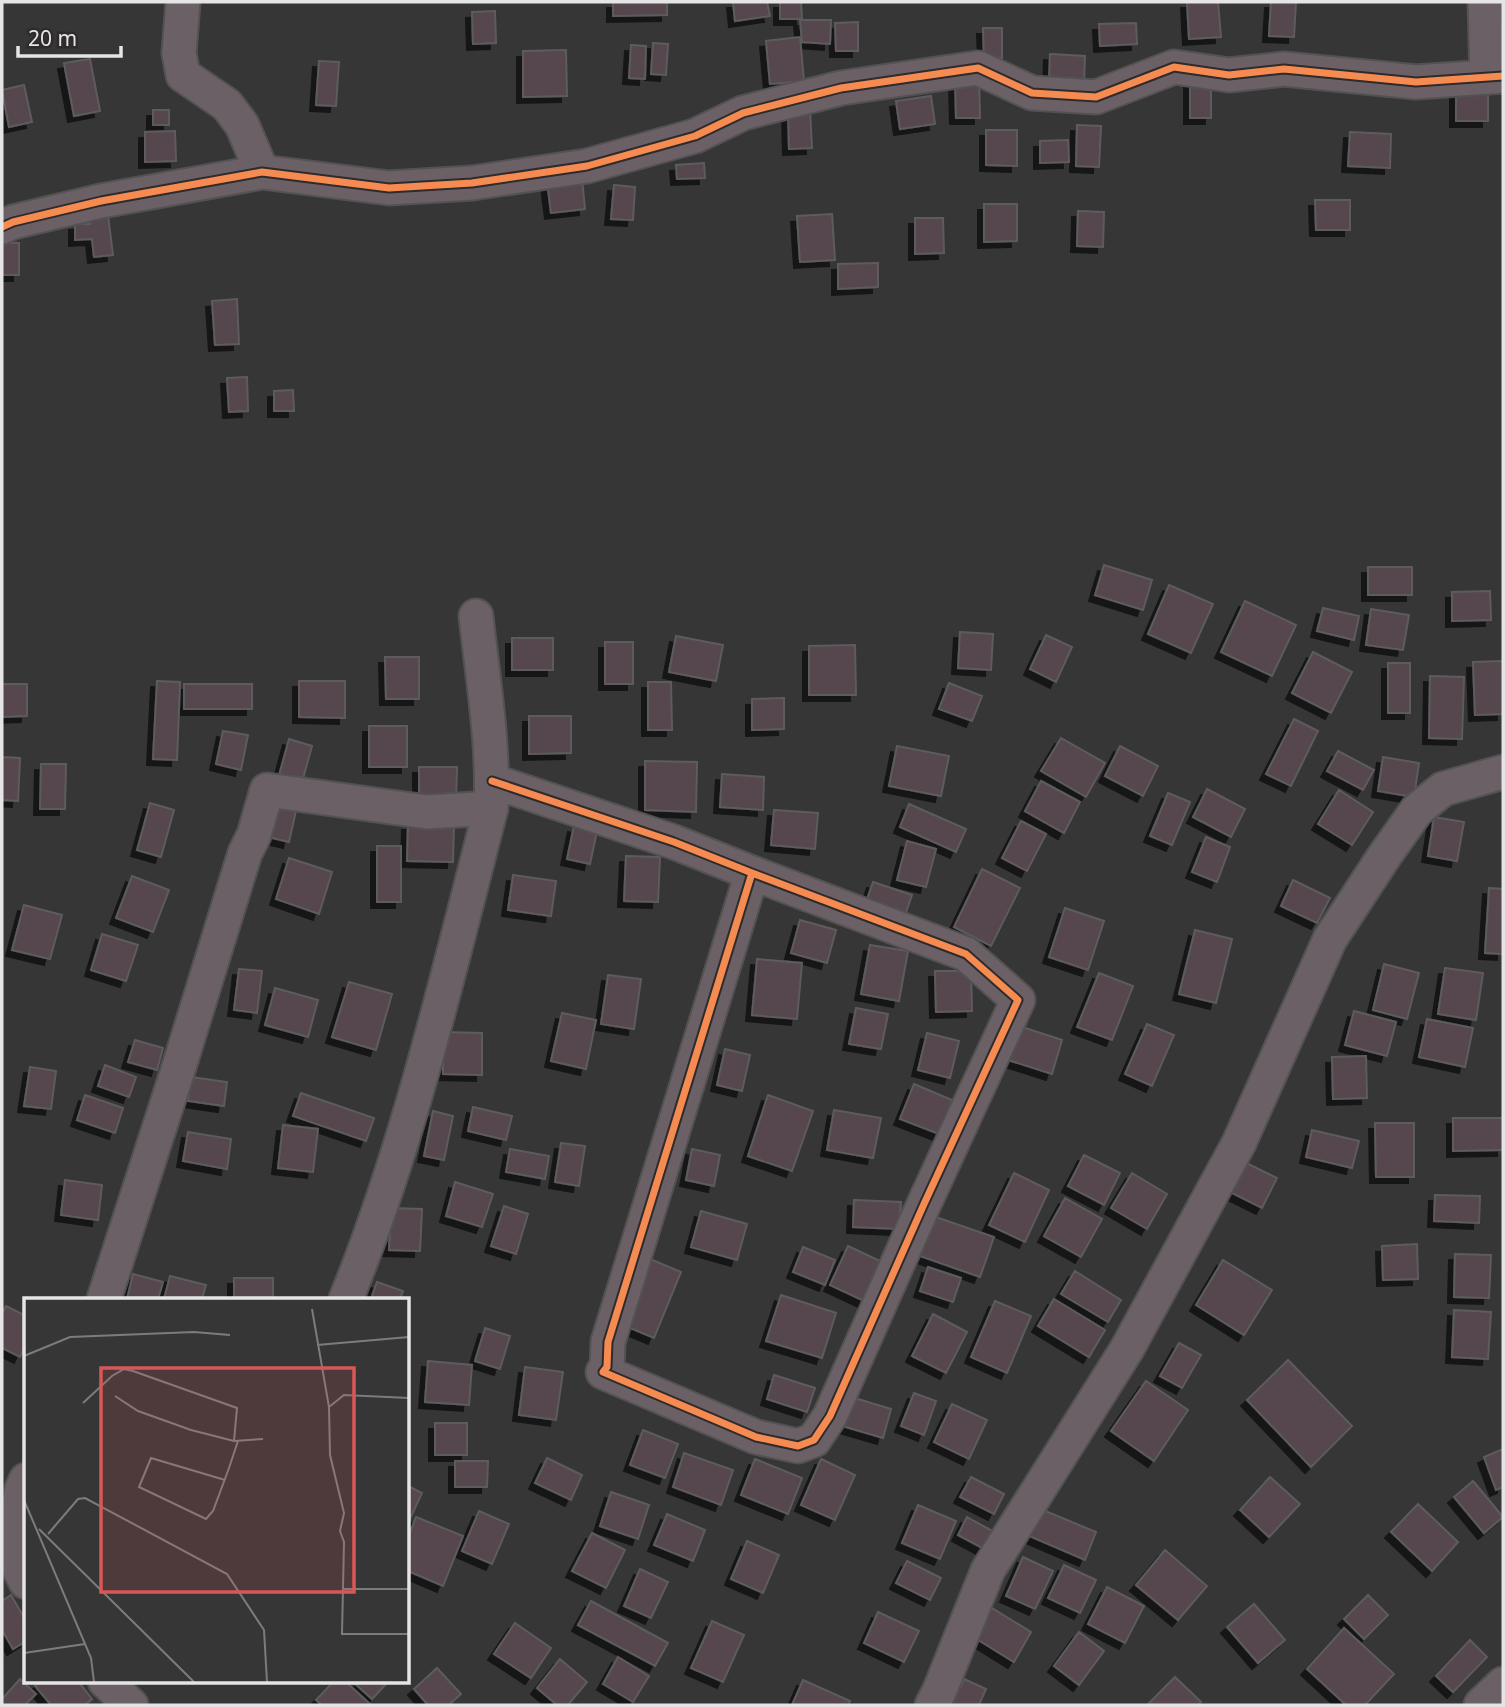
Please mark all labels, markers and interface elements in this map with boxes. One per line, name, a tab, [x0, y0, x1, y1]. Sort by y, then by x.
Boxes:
scale bar	[18, 14, 121, 58]
text: 20 m	[28, 24, 77, 52]
inset map	[24, 1298, 410, 1682]

